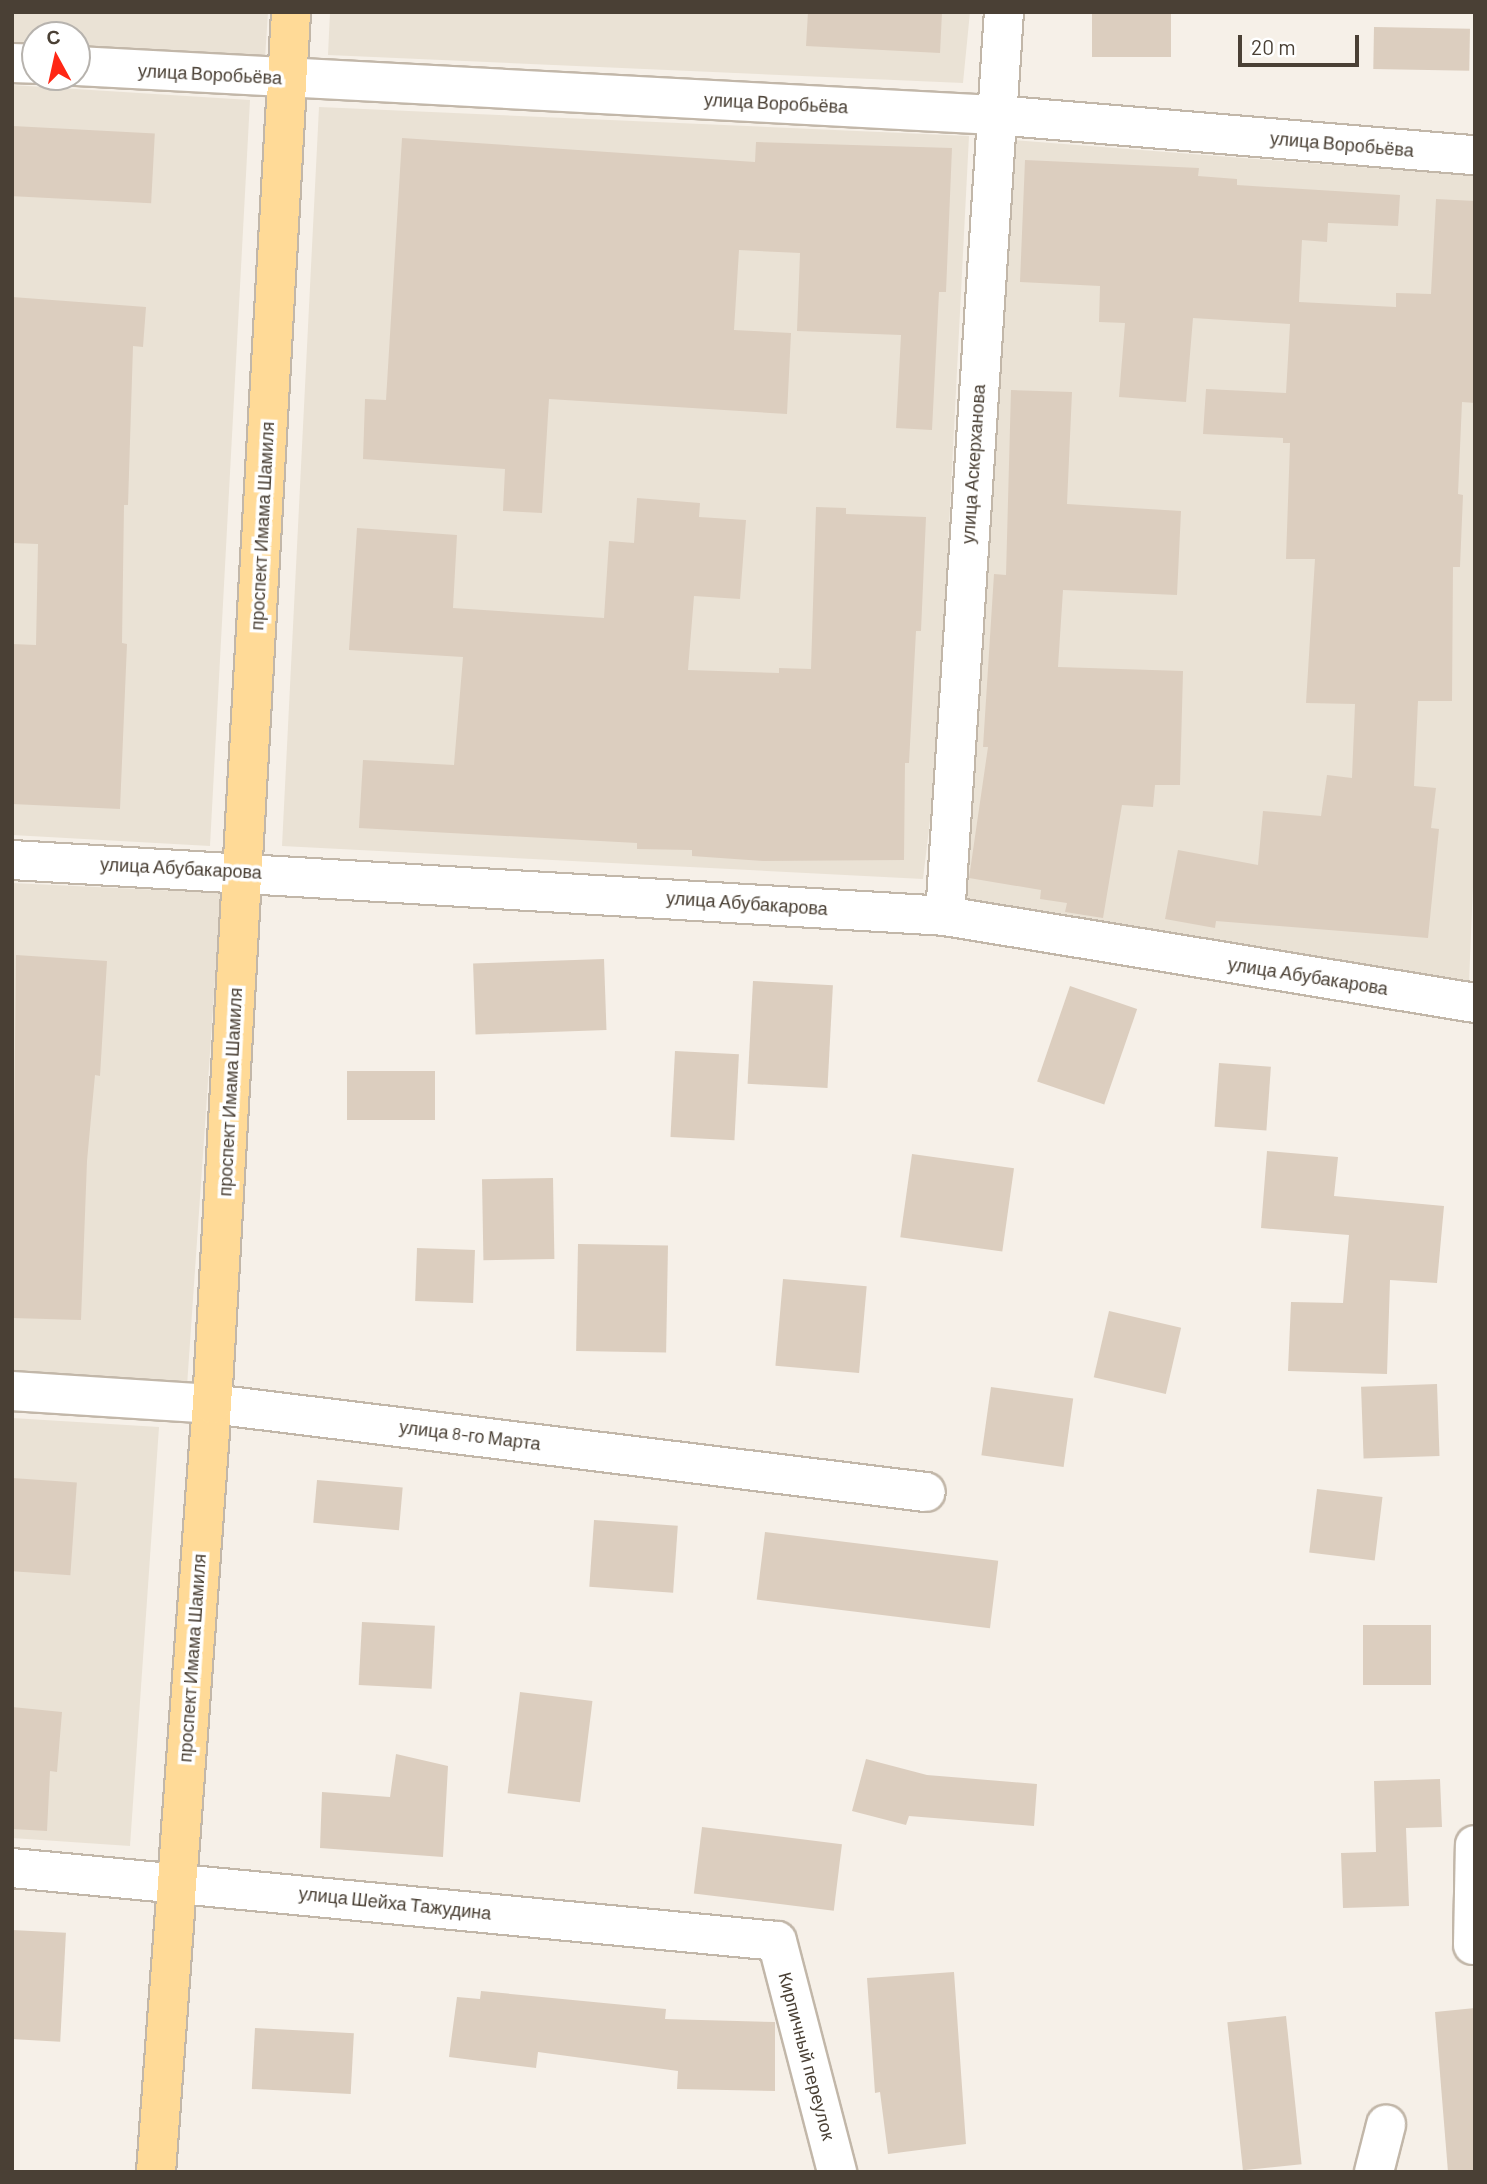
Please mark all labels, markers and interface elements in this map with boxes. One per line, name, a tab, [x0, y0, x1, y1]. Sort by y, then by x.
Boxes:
north arrow	[21, 21, 91, 91]
scale bar	[1242, 21, 1363, 65]
text: С	[45, 24, 62, 49]
text: 20 m	[1251, 34, 1296, 59]
street label: улица Воробьёва	[137, 59, 283, 89]
street label: улица Воробьёва	[703, 88, 849, 118]
street label: улица Воробьёва	[1269, 127, 1415, 161]
street label: улица Аскерханова	[957, 383, 989, 545]
street label: проспект Имама Шамиля	[246, 421, 278, 631]
street label: улица Абубакарова	[100, 853, 262, 883]
street label: улица Абубакарова	[666, 887, 828, 919]
street label: улица Абубакарова	[1226, 953, 1390, 999]
street label: проспект Имама Шамиля	[214, 987, 246, 1197]
street label: улица 8-го Марта	[398, 1416, 542, 1454]
street label: проспект Имама Шамиля	[174, 1553, 210, 1763]
street label: улица Шейха Тажудина	[298, 1882, 492, 1924]
street label: Кирпичный переулок	[774, 1970, 840, 2142]

